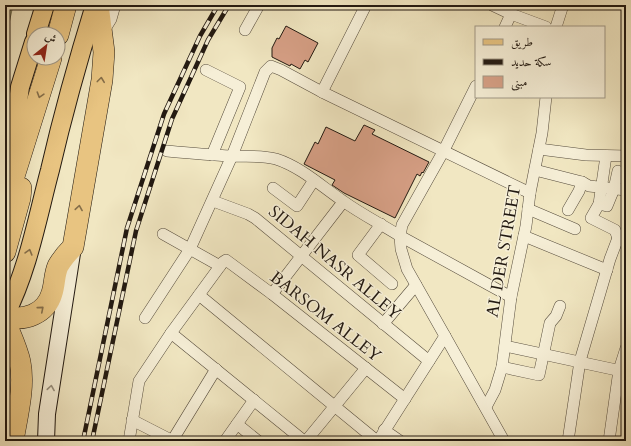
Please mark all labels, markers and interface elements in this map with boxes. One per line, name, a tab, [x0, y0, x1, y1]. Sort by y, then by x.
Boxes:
north arrow	[26, 26, 66, 66]
legend	[475, 26, 605, 98]
text: ش	[42, 29, 59, 47]
text: طريق	[511, 34, 533, 50]
text: سكة حديد	[511, 54, 552, 70]
text: مبنى	[511, 74, 527, 91]
one-way arrow	[97, 77, 106, 83]
one-way arrow	[36, 92, 45, 99]
street label: AL DER STREET	[481, 183, 526, 319]
street label: SIDAH NASR ALLEY	[264, 200, 406, 325]
one-way arrow	[74, 205, 83, 211]
one-way arrow	[24, 249, 33, 256]
street label: BARSOM ALLEY	[265, 266, 386, 367]
one-way arrow	[36, 307, 44, 314]
one-way arrow	[46, 385, 55, 391]

